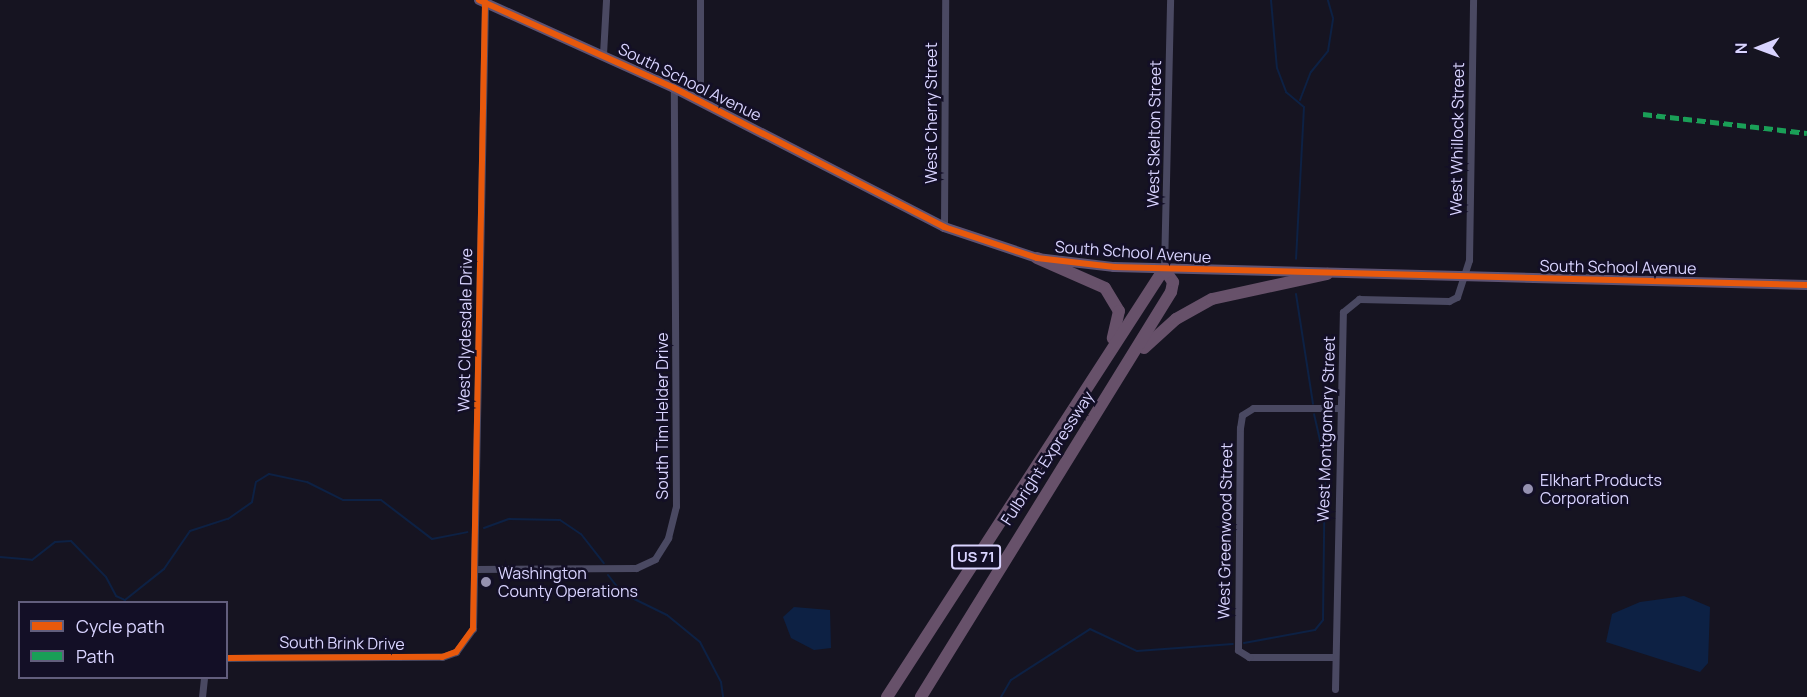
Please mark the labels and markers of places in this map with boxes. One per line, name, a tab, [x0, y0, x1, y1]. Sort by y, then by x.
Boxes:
place label: Elkhart Products Corporation	[1540, 470, 1662, 508]
marker: Elkhart Products Corporation	[1521, 482, 1535, 496]
place label: Washington County Operations	[498, 563, 638, 601]
marker: Washington County Operations	[479, 575, 493, 589]

